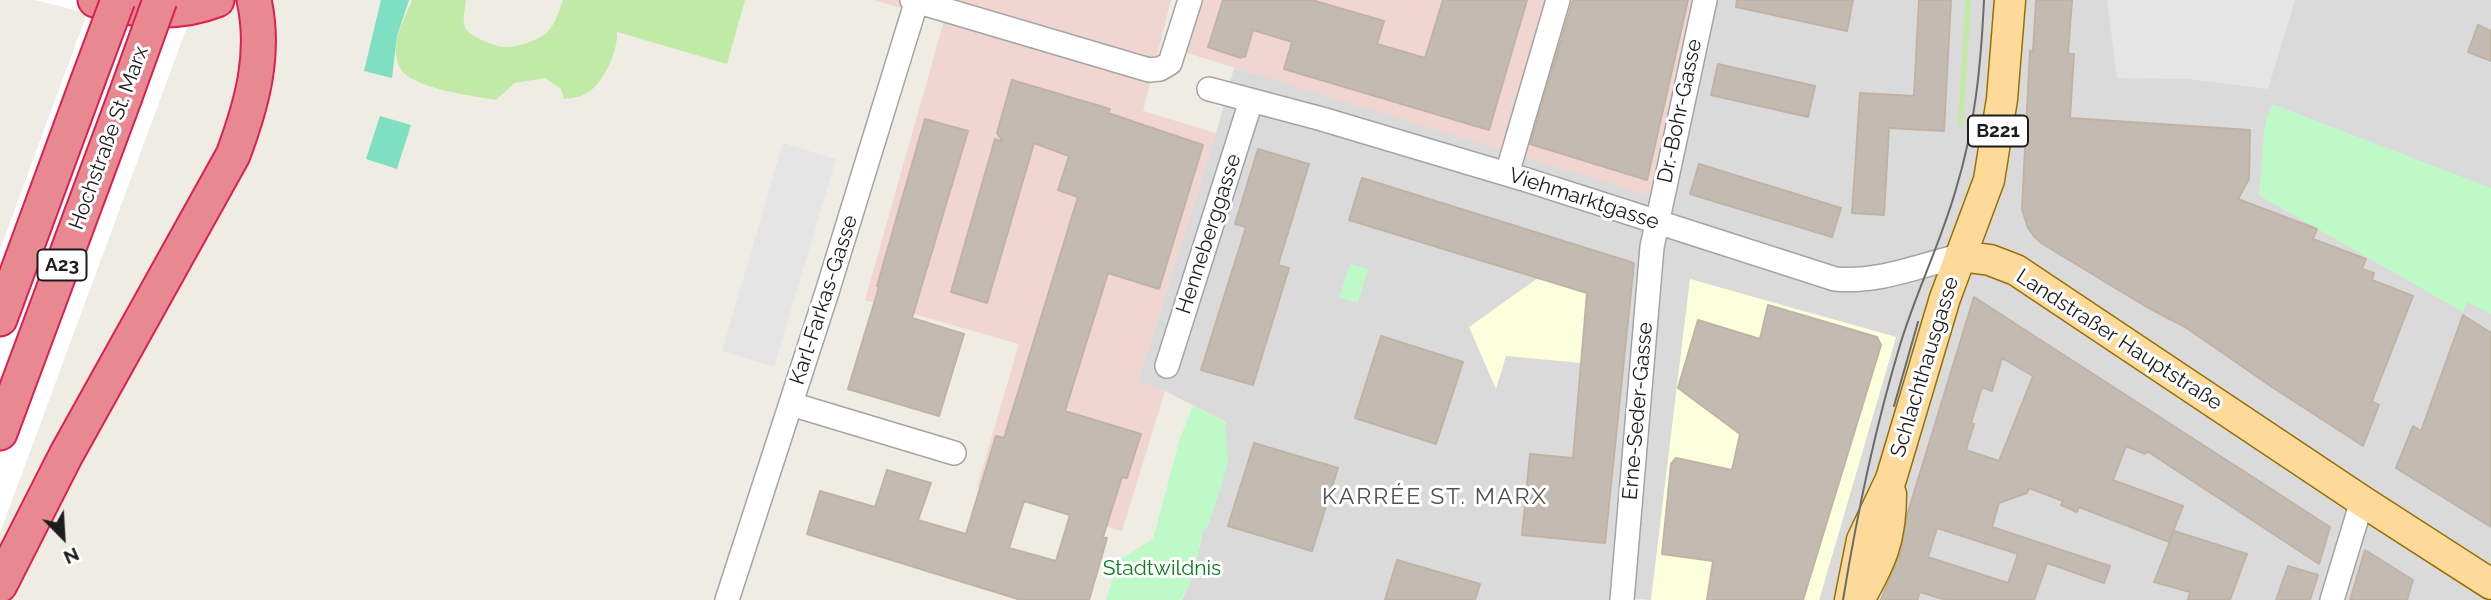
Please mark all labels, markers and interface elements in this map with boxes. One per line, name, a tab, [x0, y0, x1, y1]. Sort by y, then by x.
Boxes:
street label: Dr.-Bohr-Gasse	[1652, 37, 1708, 185]
street label: Hochstraße St. Marx	[64, 43, 154, 233]
road number: B221	[1968, 116, 2028, 146]
street label: Henneberggasse	[1171, 151, 1247, 317]
street label: Viehmarktgasse	[1506, 163, 1662, 235]
street label: Karl-Farkas-Gasse	[785, 212, 863, 388]
road number: A23	[38, 249, 86, 280]
street label: Landstraßer Hauptstraße	[2011, 264, 2227, 416]
street label: Schlachthausgasse	[1886, 274, 1964, 460]
street label: Erne-Seder-Gasse	[1618, 321, 1658, 501]
district label: KARRÉE ST. MARX	[1324, 483, 1546, 511]
north arrow	[28, 502, 98, 572]
text: N	[60, 543, 83, 569]
park label: Stadtwildnis	[1103, 556, 1221, 582]

